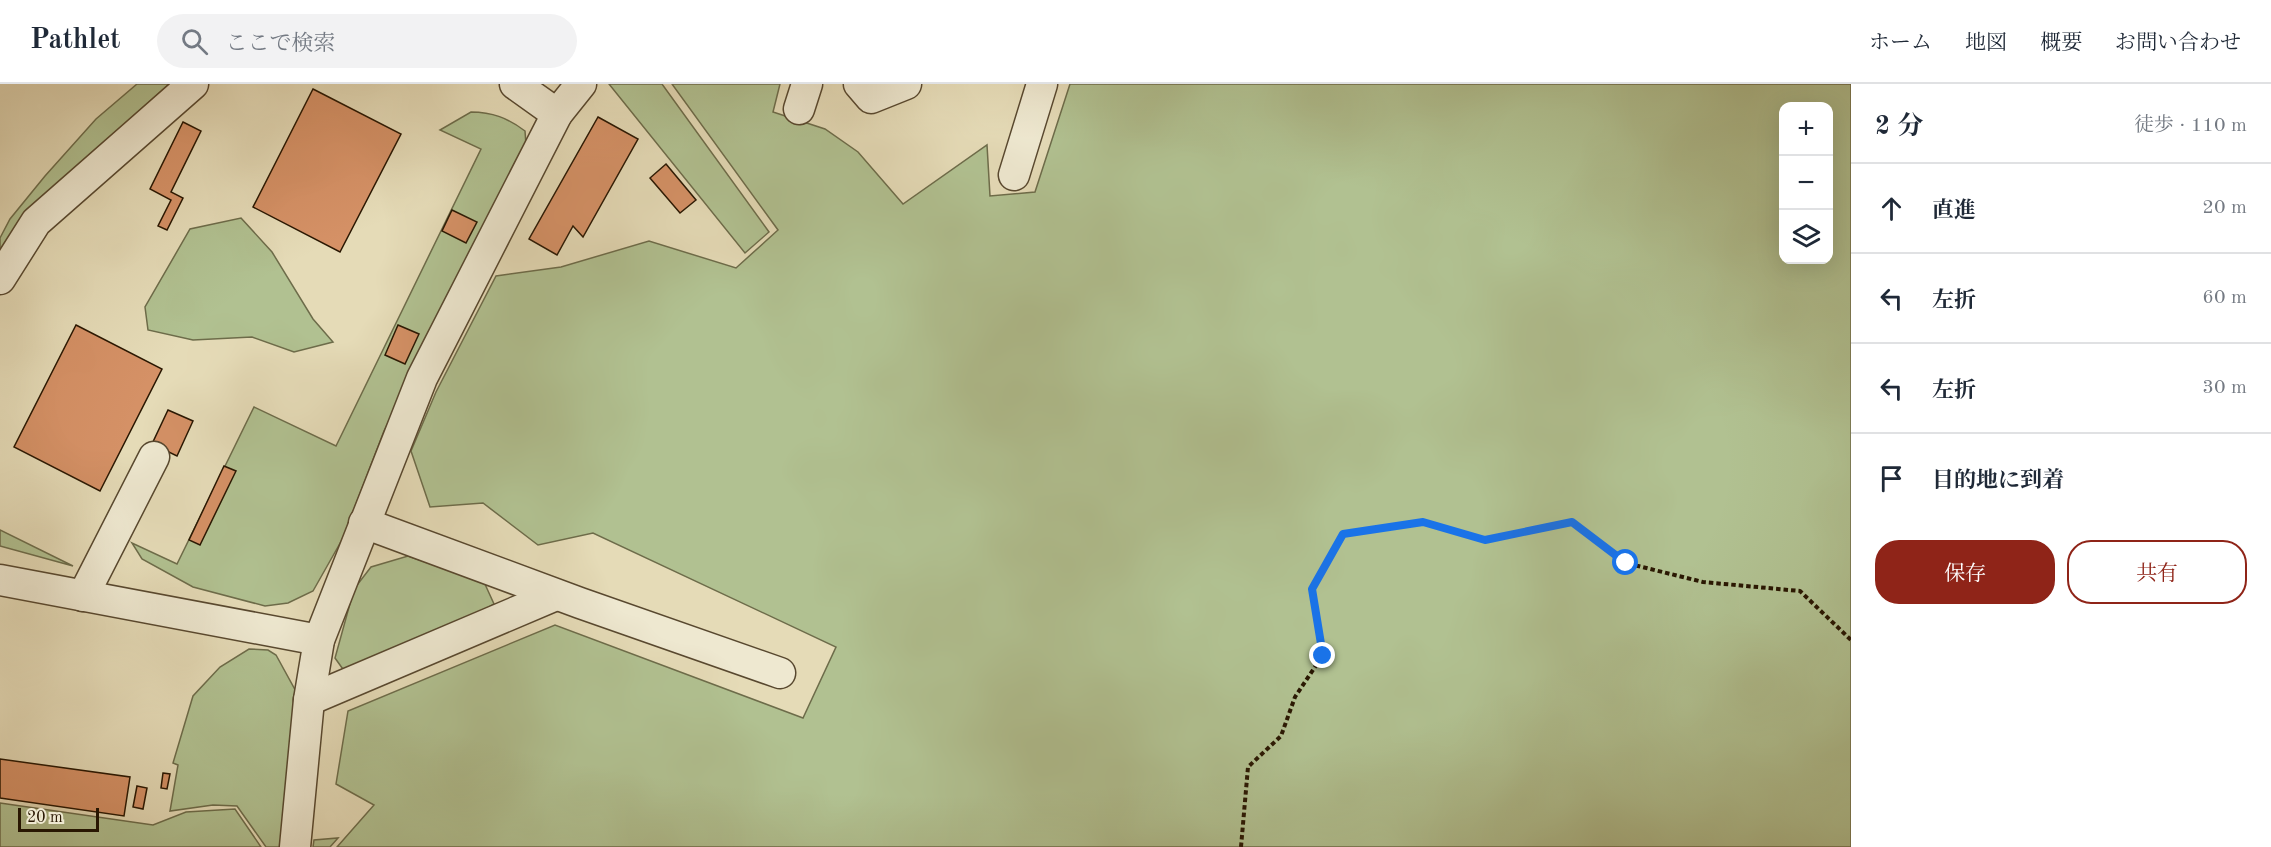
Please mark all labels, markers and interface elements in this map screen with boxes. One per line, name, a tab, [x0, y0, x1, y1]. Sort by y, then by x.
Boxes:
search box	[157, 14, 577, 68]
icon: search	[178, 25, 211, 58]
text: Pathlet	[30, 27, 121, 55]
text: ここで検索	[226, 33, 336, 55]
text: ホーム	[1869, 33, 1932, 54]
text: 地図	[1965, 33, 2007, 54]
text: 概要	[2040, 33, 2082, 54]
text: お問い合わせ	[2115, 33, 2241, 54]
map controls	[1779, 102, 1833, 264]
button: +	[1779, 102, 1833, 156]
text: 2 分	[1875, 114, 1923, 140]
text: 徒歩 · 110 m	[2134, 116, 2247, 136]
button: −	[1779, 156, 1833, 210]
icon: ahead	[1875, 192, 1908, 225]
text: 20 m	[2202, 198, 2247, 218]
text: 直進	[1932, 200, 1976, 222]
button: layers	[1779, 210, 1833, 264]
icon: left	[1875, 282, 1908, 315]
text: 60 m	[2202, 288, 2247, 308]
text: 左折	[1932, 290, 1976, 312]
icon: left	[1875, 372, 1908, 405]
text: 30 m	[2202, 378, 2247, 398]
text: 左折	[1932, 380, 1976, 402]
icon: arrive	[1875, 462, 1908, 495]
text: 目的地に到着	[1932, 470, 2064, 492]
button: 保存	[1875, 540, 2055, 604]
button: 共有	[2067, 540, 2247, 604]
route start	[1612, 549, 1638, 575]
route end	[1309, 642, 1335, 668]
scale bar	[18, 805, 99, 832]
text: 20 m	[27, 810, 63, 826]

